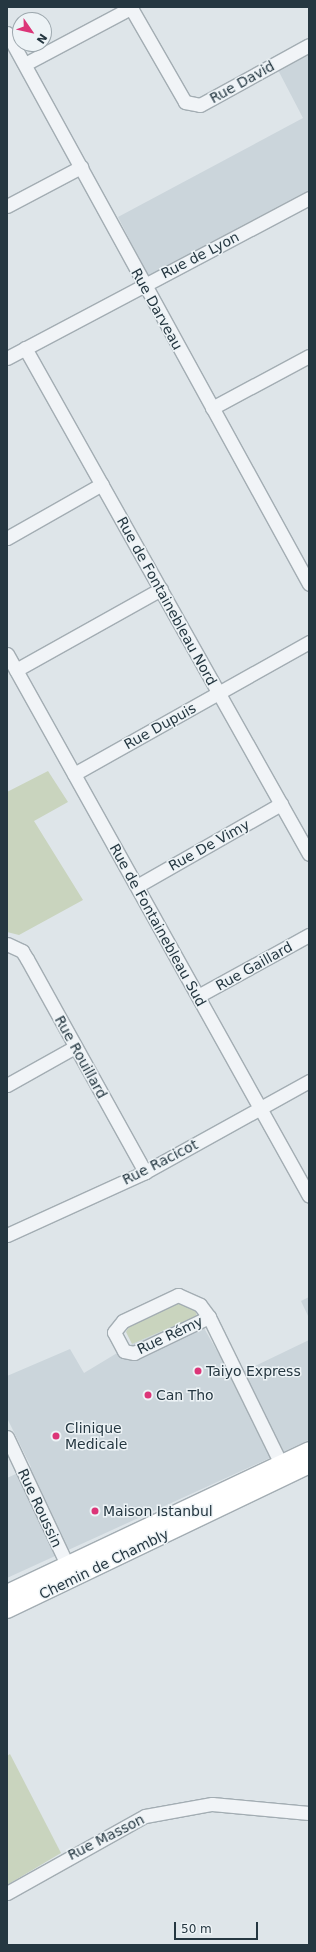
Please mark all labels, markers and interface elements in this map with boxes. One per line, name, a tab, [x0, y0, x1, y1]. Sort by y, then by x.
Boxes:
north arrow	[12, 12, 52, 52]
text: N	[34, 31, 50, 46]
street label: Rue David	[207, 57, 277, 107]
street label: Rue de Lyon	[158, 228, 242, 282]
street label: Rue Darveau	[128, 265, 186, 353]
street label: Rue de Fontainebleau Nord	[114, 514, 220, 688]
street label: Rue Dupuis	[121, 699, 199, 753]
street label: Rue De Vimy	[166, 816, 252, 874]
street label: Rue de Fontainebleau Sud	[106, 841, 210, 1009]
street label: Rue Gaillard	[213, 938, 295, 994]
street label: Rue Rouillard	[51, 1013, 111, 1101]
street label: Rue Racicot	[119, 1136, 201, 1188]
street label: Rue Rémy	[134, 1312, 206, 1358]
place label: Taiyo Express	[206, 1363, 301, 1379]
marker: Taiyo Express	[193, 1366, 203, 1376]
place label: Can Tho	[156, 1387, 214, 1403]
marker: Can Tho	[143, 1390, 153, 1400]
place label: Clinique Medicale	[65, 1420, 127, 1452]
marker: Clinique Medicale	[50, 1430, 62, 1442]
street label: Rue Roussin	[14, 1466, 66, 1550]
place label: Maison Istanbul	[103, 1503, 213, 1519]
marker: Maison Istanbul	[90, 1506, 100, 1516]
street label: Chemin de Chambly	[37, 1525, 171, 1603]
street label: Rue Masson	[65, 1811, 147, 1863]
scale bar	[176, 1914, 260, 1940]
text: 50 m	[181, 1922, 212, 1936]

